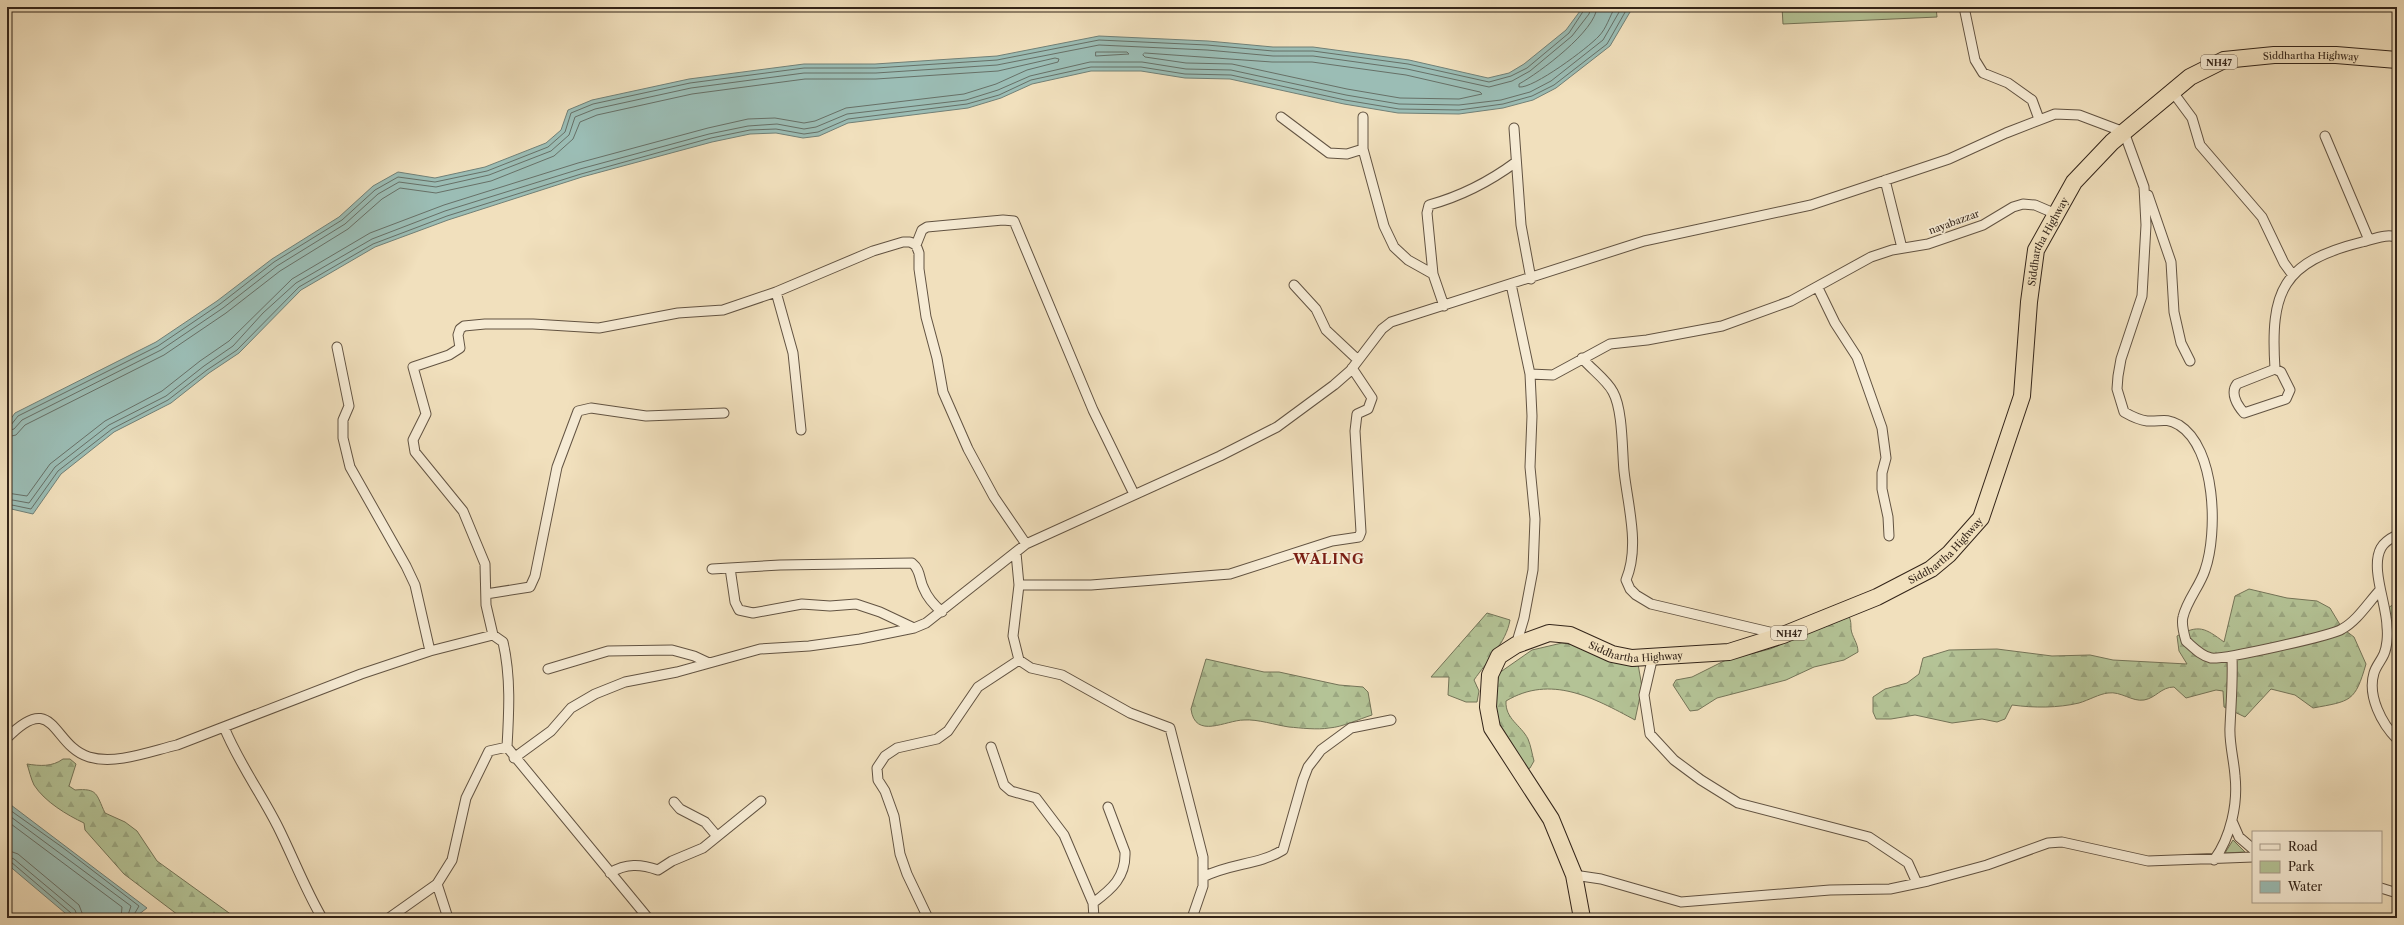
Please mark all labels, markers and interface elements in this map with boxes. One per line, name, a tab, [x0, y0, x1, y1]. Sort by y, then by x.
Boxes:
street label: Siddhartha Highway	[2262, 48, 2360, 63]
road number: NH47	[2201, 55, 2237, 69]
street label: Siddhartha Highway	[2025, 194, 2071, 287]
street label: nayabazzar	[1927, 207, 1982, 237]
street label: Siddhartha Highway	[1906, 514, 1986, 586]
district label: WALING	[1292, 550, 1365, 568]
road number: NH47	[1771, 626, 1807, 640]
street label: Siddhartha Highway	[1587, 638, 1684, 665]
legend	[2252, 831, 2382, 903]
text: Road	[2288, 839, 2318, 854]
text: Park	[2288, 859, 2315, 874]
text: Water	[2287, 879, 2322, 894]

